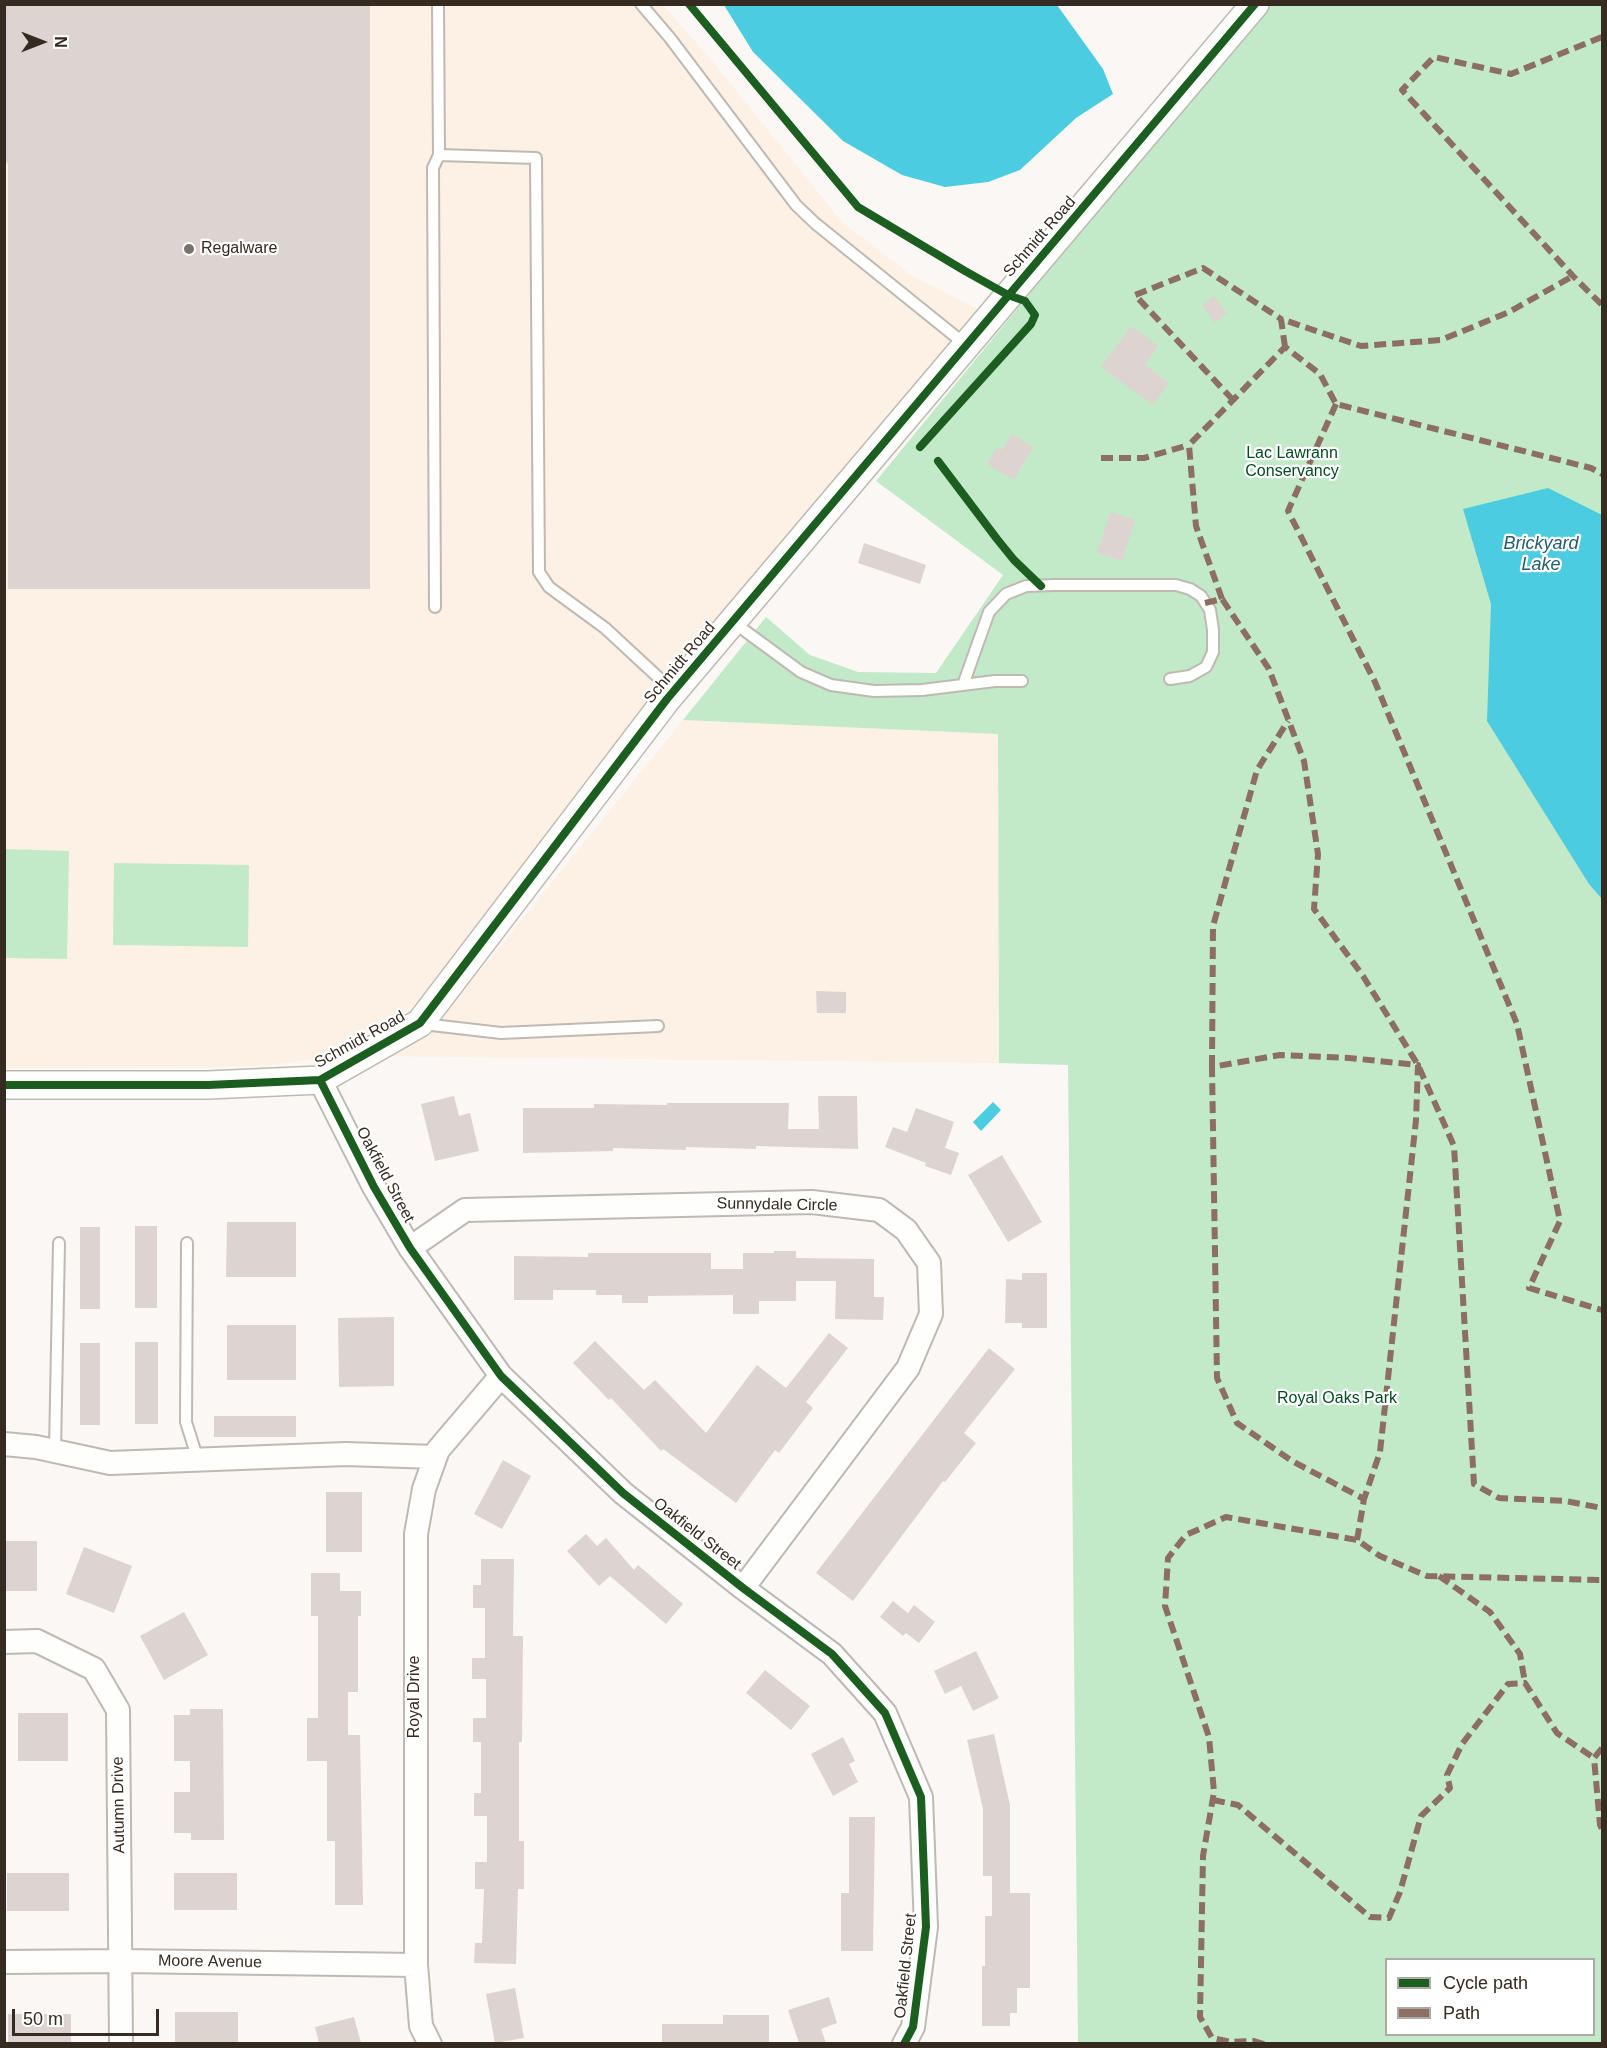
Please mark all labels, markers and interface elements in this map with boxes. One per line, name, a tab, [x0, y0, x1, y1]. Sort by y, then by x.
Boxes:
north arrow	[12, 12, 72, 72]
text: N	[52, 36, 69, 48]
street label: Schmidt Road	[1000, 193, 1080, 281]
place label: Regalware	[201, 239, 277, 259]
marker: Regalware	[182, 242, 196, 256]
park label: Lac Lawrann Conservancy	[1245, 444, 1339, 482]
water label: Brickyard Lake	[1503, 533, 1579, 576]
street label: Schmidt Road	[640, 618, 720, 708]
street label: Schmidt Road	[311, 1007, 409, 1073]
street label: Oakfield Street	[352, 1124, 418, 1226]
street label: Sunnydale Circle	[716, 1194, 838, 1216]
park label: Royal Oaks Park	[1277, 1389, 1397, 1409]
street label: Oakfield Street	[649, 1494, 745, 1574]
street label: Royal Drive	[405, 1656, 425, 1738]
street label: Autumn Drive	[109, 1756, 129, 1854]
street label: Oakfield Street	[891, 1912, 921, 2020]
street label: Moore Avenue	[158, 1951, 262, 1973]
legend	[1385, 1958, 1595, 2036]
text: Cycle path	[1443, 1973, 1528, 1993]
scale bar	[15, 1997, 162, 2035]
text: Path	[1443, 2003, 1480, 2023]
text: 50 m	[23, 2009, 63, 2029]

